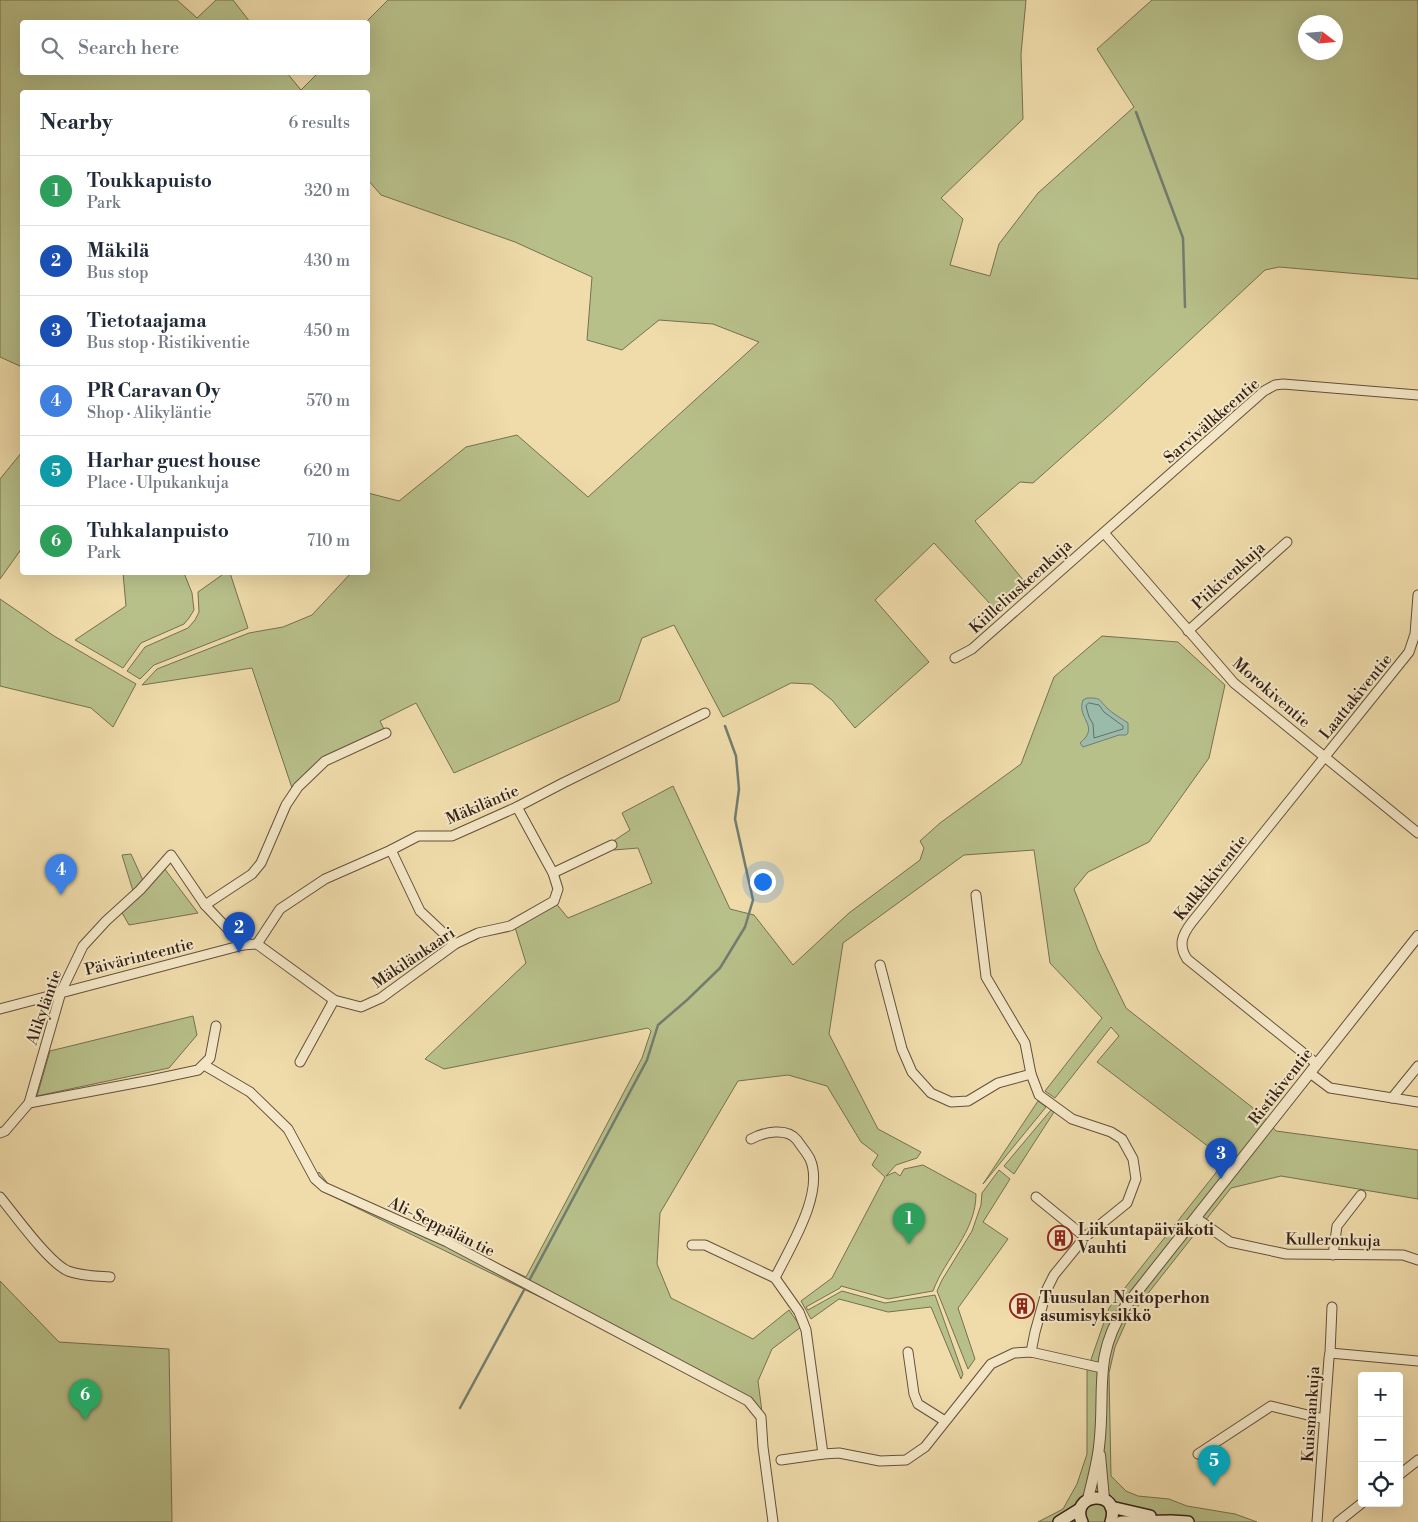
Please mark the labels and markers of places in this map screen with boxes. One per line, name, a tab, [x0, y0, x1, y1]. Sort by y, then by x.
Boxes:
pin: 4	[45, 854, 77, 895]
pin: 2	[223, 912, 255, 953]
pin: 3	[1205, 1138, 1237, 1179]
pin: 1	[893, 1203, 925, 1244]
place label: Liikuntapäiväkoti Vauhti	[1077, 1220, 1214, 1258]
building icon: Liikuntapäiväkoti Vauhti	[1047, 1225, 1073, 1251]
place label: Tuusulan Neitoperhon asumisyksikkö	[1040, 1288, 1210, 1326]
building icon: Tuusulan Neitoperhon asumisyksikkö	[1009, 1293, 1035, 1319]
pin: 6	[69, 1379, 101, 1420]
pin: 5	[1198, 1445, 1230, 1486]

